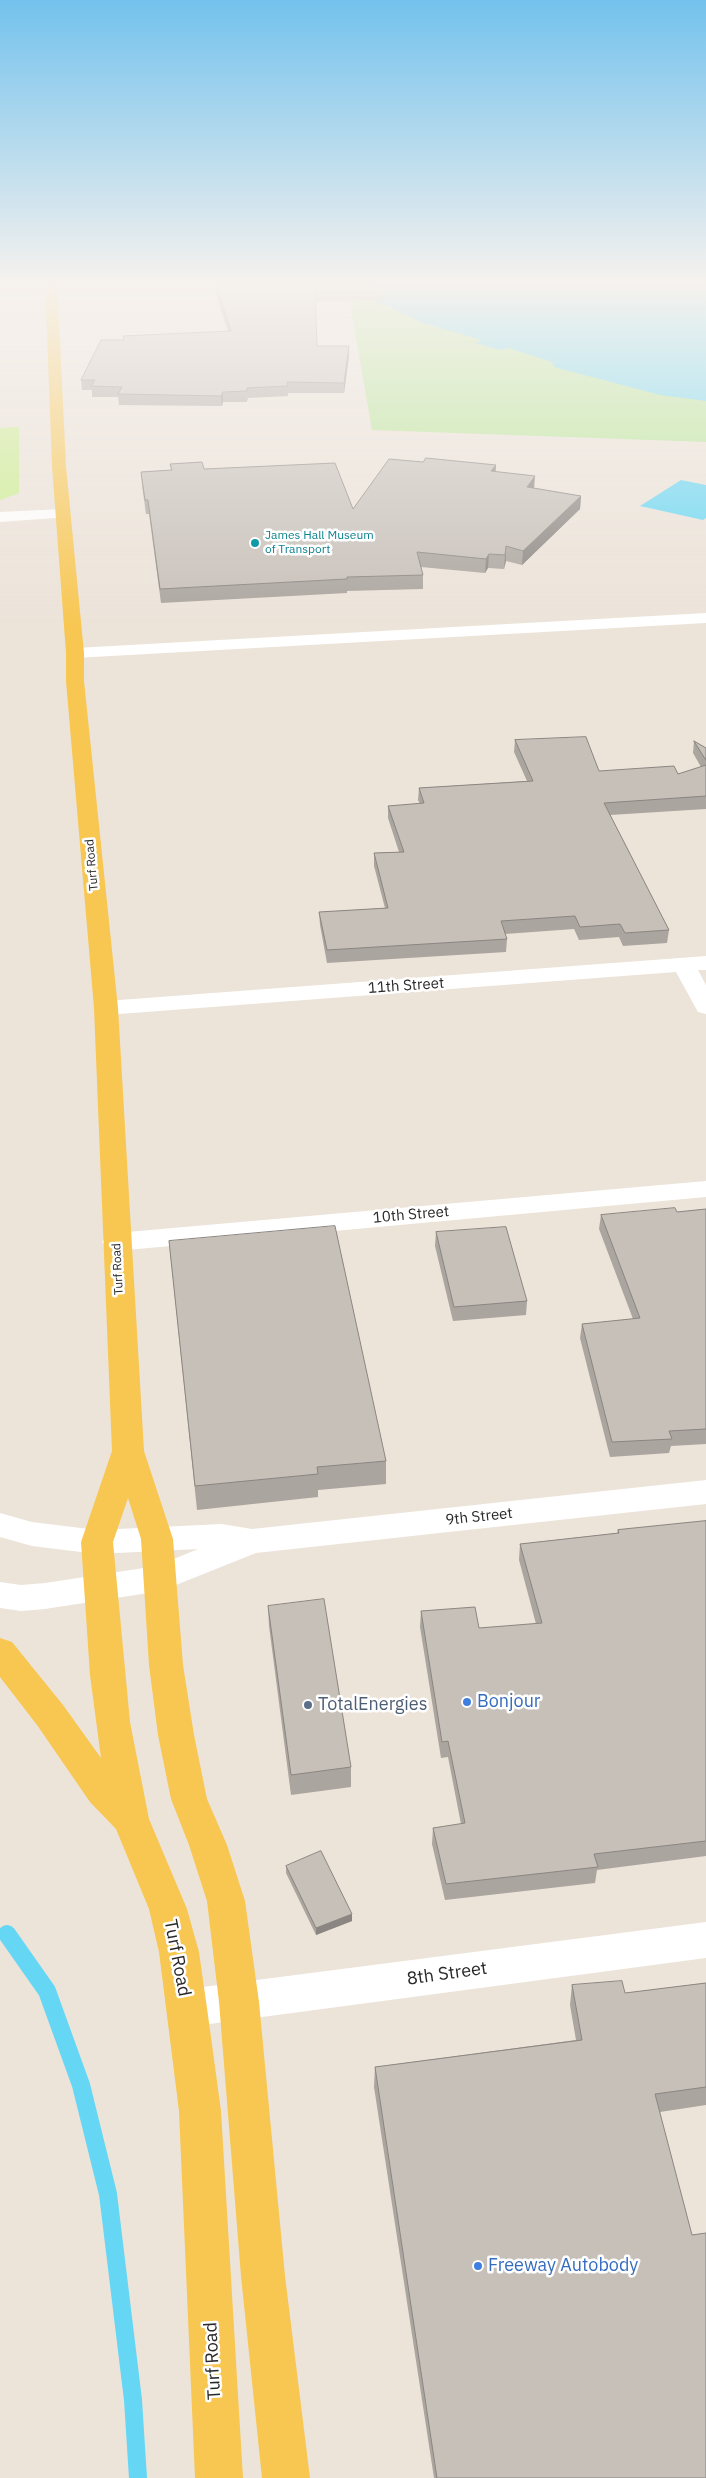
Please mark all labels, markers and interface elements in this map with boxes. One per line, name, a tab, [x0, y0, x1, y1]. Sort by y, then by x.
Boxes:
place label: James Hall Museum of Transport	[265, 529, 374, 557]
marker: James Hall Museum of Transport	[249, 537, 261, 549]
street label: Turf Road	[83, 839, 101, 891]
street label: 11th Street	[367, 974, 445, 998]
street label: 10th Street	[372, 1203, 450, 1227]
street label: Turf Road	[109, 1243, 127, 1295]
street label: 9th Street	[445, 1505, 513, 1529]
place label: Bonjour	[477, 1691, 540, 1713]
place label: TotalEnergies	[318, 1694, 427, 1716]
marker: Bonjour	[461, 1696, 473, 1708]
marker: TotalEnergies	[302, 1699, 314, 1711]
street label: Turf Road	[159, 1918, 195, 1998]
street label: 8th Street	[405, 1958, 489, 1990]
place label: Freeway Autobody	[488, 2255, 638, 2277]
marker: Freeway Autobody	[472, 2260, 484, 2272]
street label: Turf Road	[200, 2322, 226, 2400]

